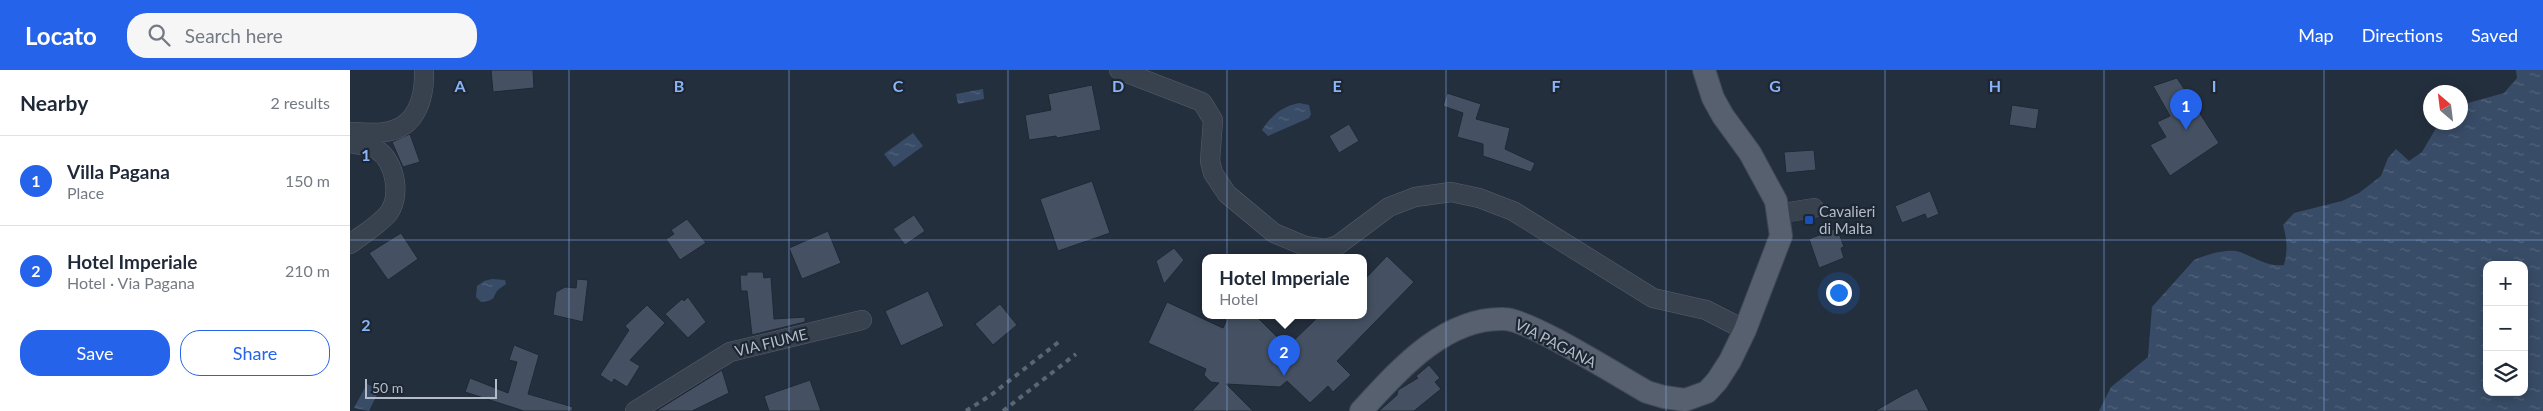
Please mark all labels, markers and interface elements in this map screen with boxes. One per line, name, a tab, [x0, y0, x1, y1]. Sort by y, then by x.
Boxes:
search box	[127, 13, 477, 58]
text: Locato	[25, 21, 97, 50]
icon: search	[145, 21, 173, 49]
text: Search here	[185, 24, 283, 47]
text: Map	[2298, 24, 2334, 46]
text: Directions	[2362, 24, 2443, 46]
text: Saved	[2471, 24, 2518, 46]
text: A	[453, 76, 466, 95]
text: B	[674, 76, 684, 95]
text: C	[893, 76, 904, 95]
text: D	[1112, 76, 1124, 95]
text: E	[1332, 76, 1342, 95]
text: F	[1551, 76, 1561, 95]
text: G	[1769, 76, 1781, 95]
text: H	[1989, 76, 2001, 95]
text: I	[2212, 76, 2216, 95]
north arrow	[2423, 85, 2468, 130]
pin: 1	[2170, 89, 2202, 130]
text: Nearby	[20, 90, 88, 115]
text: 2 results	[270, 93, 330, 112]
text: 1	[361, 145, 371, 164]
text: Villa Pagana	[67, 160, 170, 183]
text: 1	[31, 171, 41, 190]
text: 150 m	[285, 171, 330, 190]
text: Place	[67, 183, 104, 202]
place label: Cavalieri di Malta	[1819, 202, 1875, 237]
marker: Cavalieri di Malta	[1803, 214, 1815, 226]
text: Hotel Imperiale	[67, 250, 197, 273]
popup	[1202, 254, 1367, 319]
text: 2	[31, 261, 41, 280]
text: 210 m	[285, 261, 330, 280]
map controls	[2483, 261, 2528, 396]
button: +	[2483, 261, 2528, 306]
text: Hotel Imperiale	[1219, 266, 1350, 289]
text: Hotel · Via Pagana	[67, 273, 195, 292]
your location	[1826, 280, 1852, 306]
text: Hotel	[1219, 289, 1258, 308]
button: −	[2483, 306, 2528, 351]
text: 2	[361, 315, 371, 334]
street label: VIA PAGANA	[1512, 315, 1600, 372]
street label: VIA FIUME	[733, 324, 809, 360]
button: Save	[20, 330, 170, 376]
button: Share	[180, 330, 330, 376]
pin: 2	[1268, 335, 1300, 376]
button: layers	[2483, 351, 2528, 396]
scale bar	[365, 376, 498, 399]
text: 50 m	[372, 379, 403, 396]

